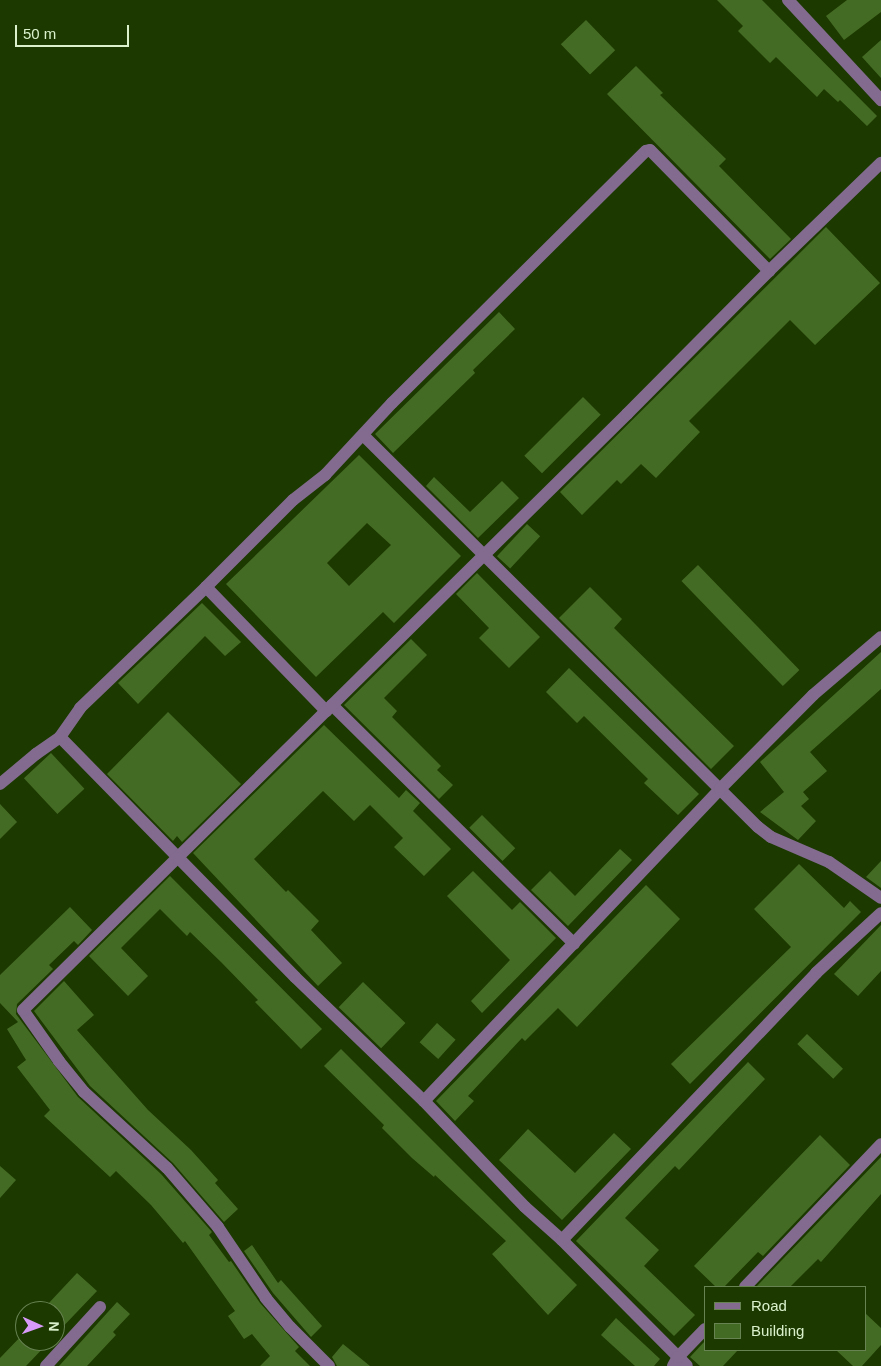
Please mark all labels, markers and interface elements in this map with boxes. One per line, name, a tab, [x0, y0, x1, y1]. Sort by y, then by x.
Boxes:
scale bar	[18, 15, 131, 47]
text: 50 m	[23, 25, 56, 42]
legend	[704, 1286, 866, 1351]
text: Road	[751, 1297, 787, 1314]
north arrow	[15, 1301, 65, 1351]
text: N	[46, 1321, 62, 1332]
text: Building	[751, 1322, 804, 1339]

